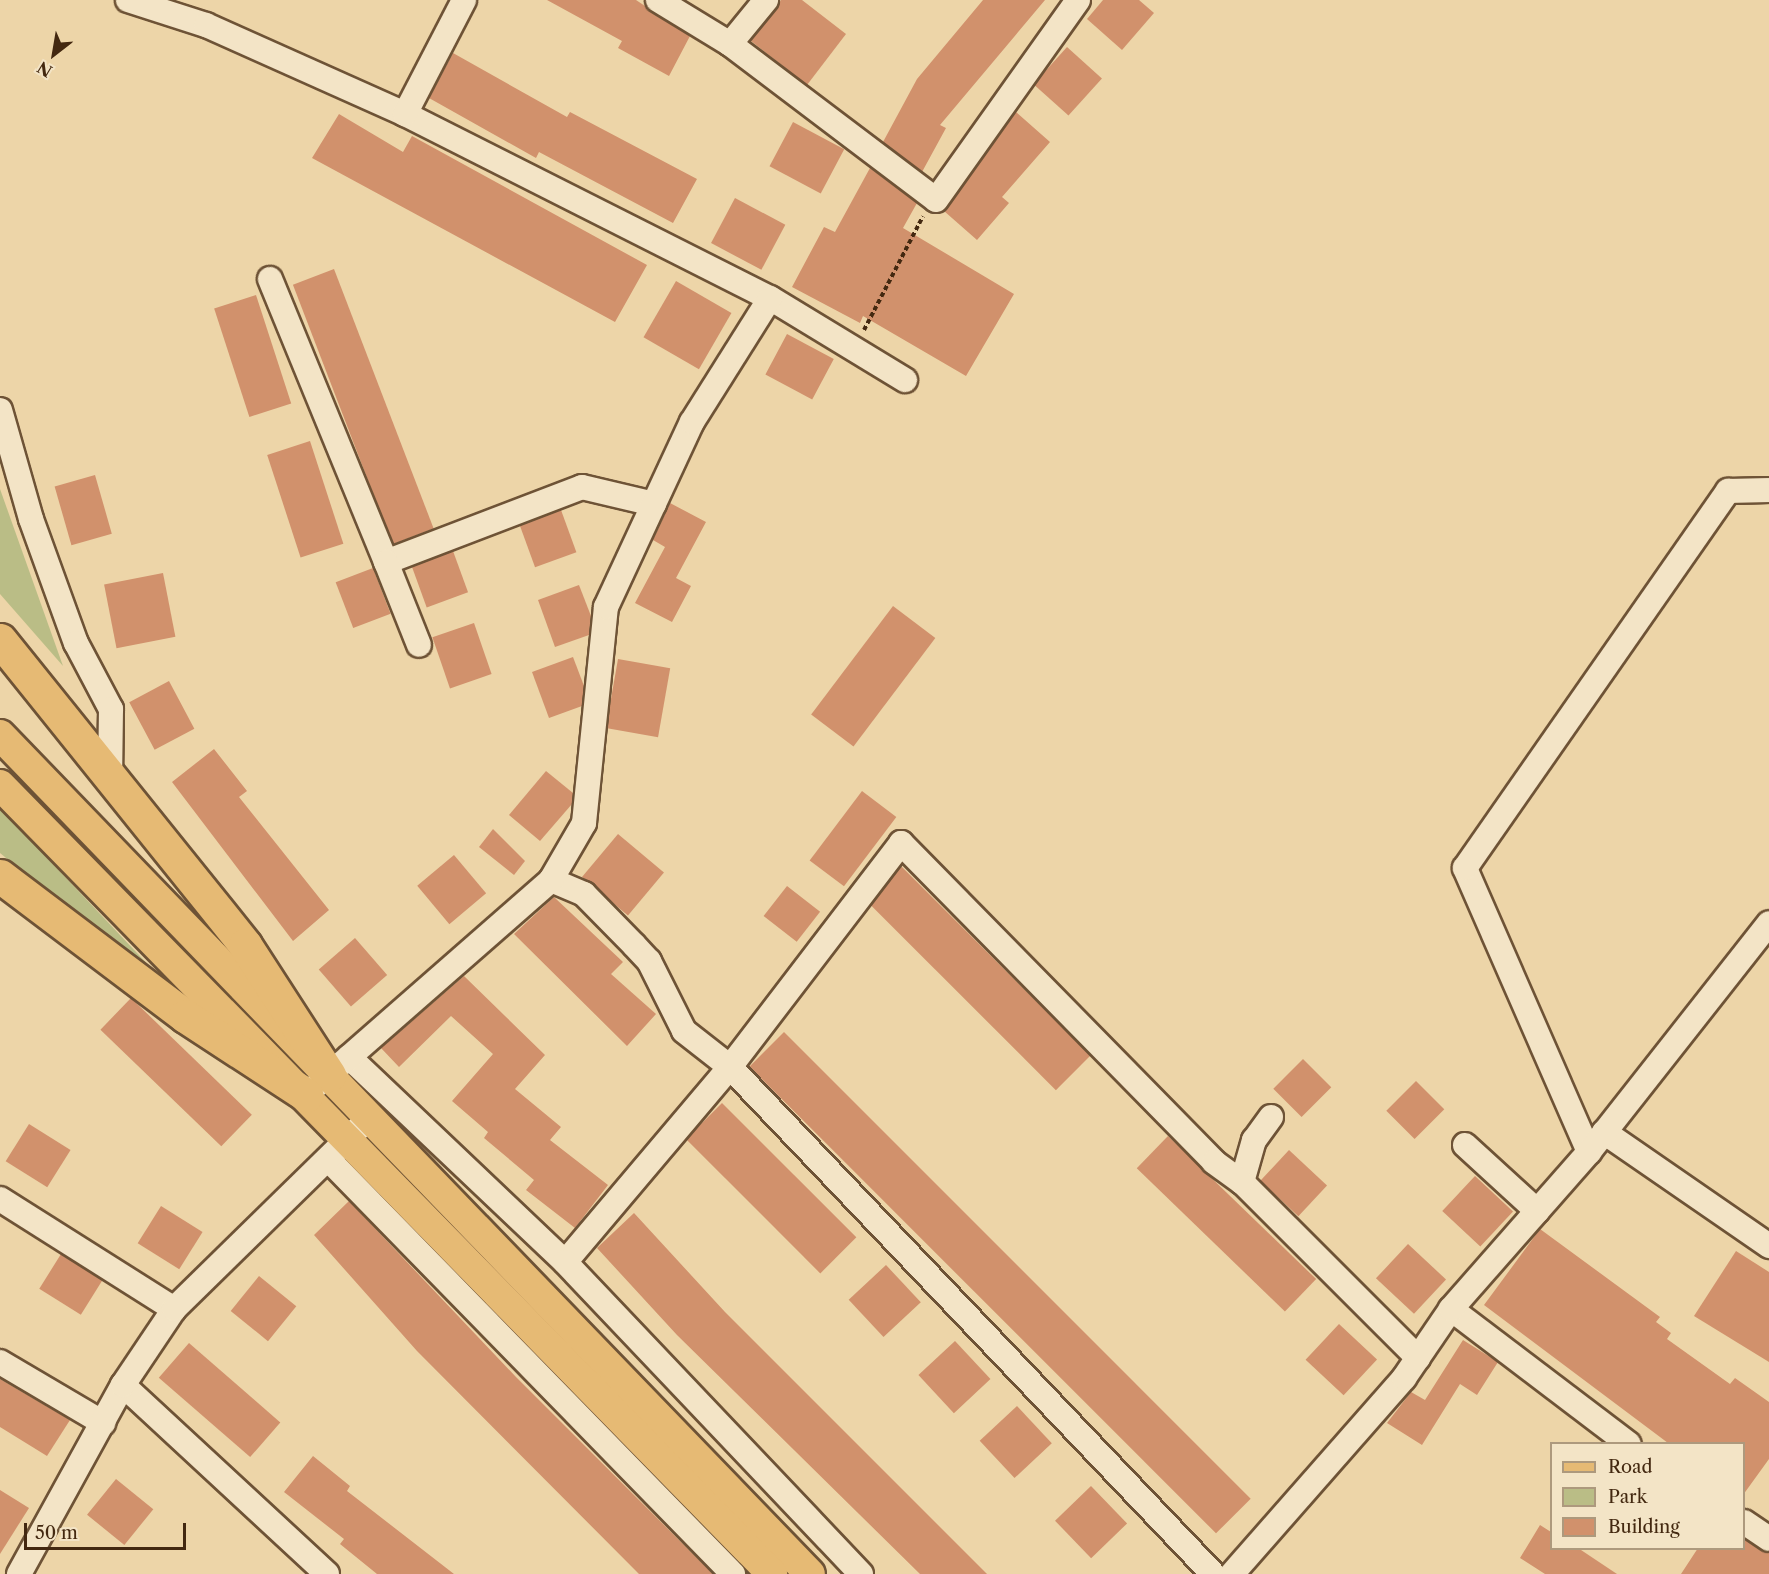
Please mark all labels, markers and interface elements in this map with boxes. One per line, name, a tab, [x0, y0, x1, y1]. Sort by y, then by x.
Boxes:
north arrow	[24, 24, 84, 84]
text: N	[34, 57, 56, 82]
legend	[1550, 1442, 1745, 1550]
text: Road	[1608, 1456, 1653, 1478]
text: Park	[1608, 1486, 1647, 1508]
scale bar	[27, 1511, 189, 1549]
text: Building	[1608, 1516, 1680, 1538]
text: 50 m	[35, 1522, 78, 1544]

